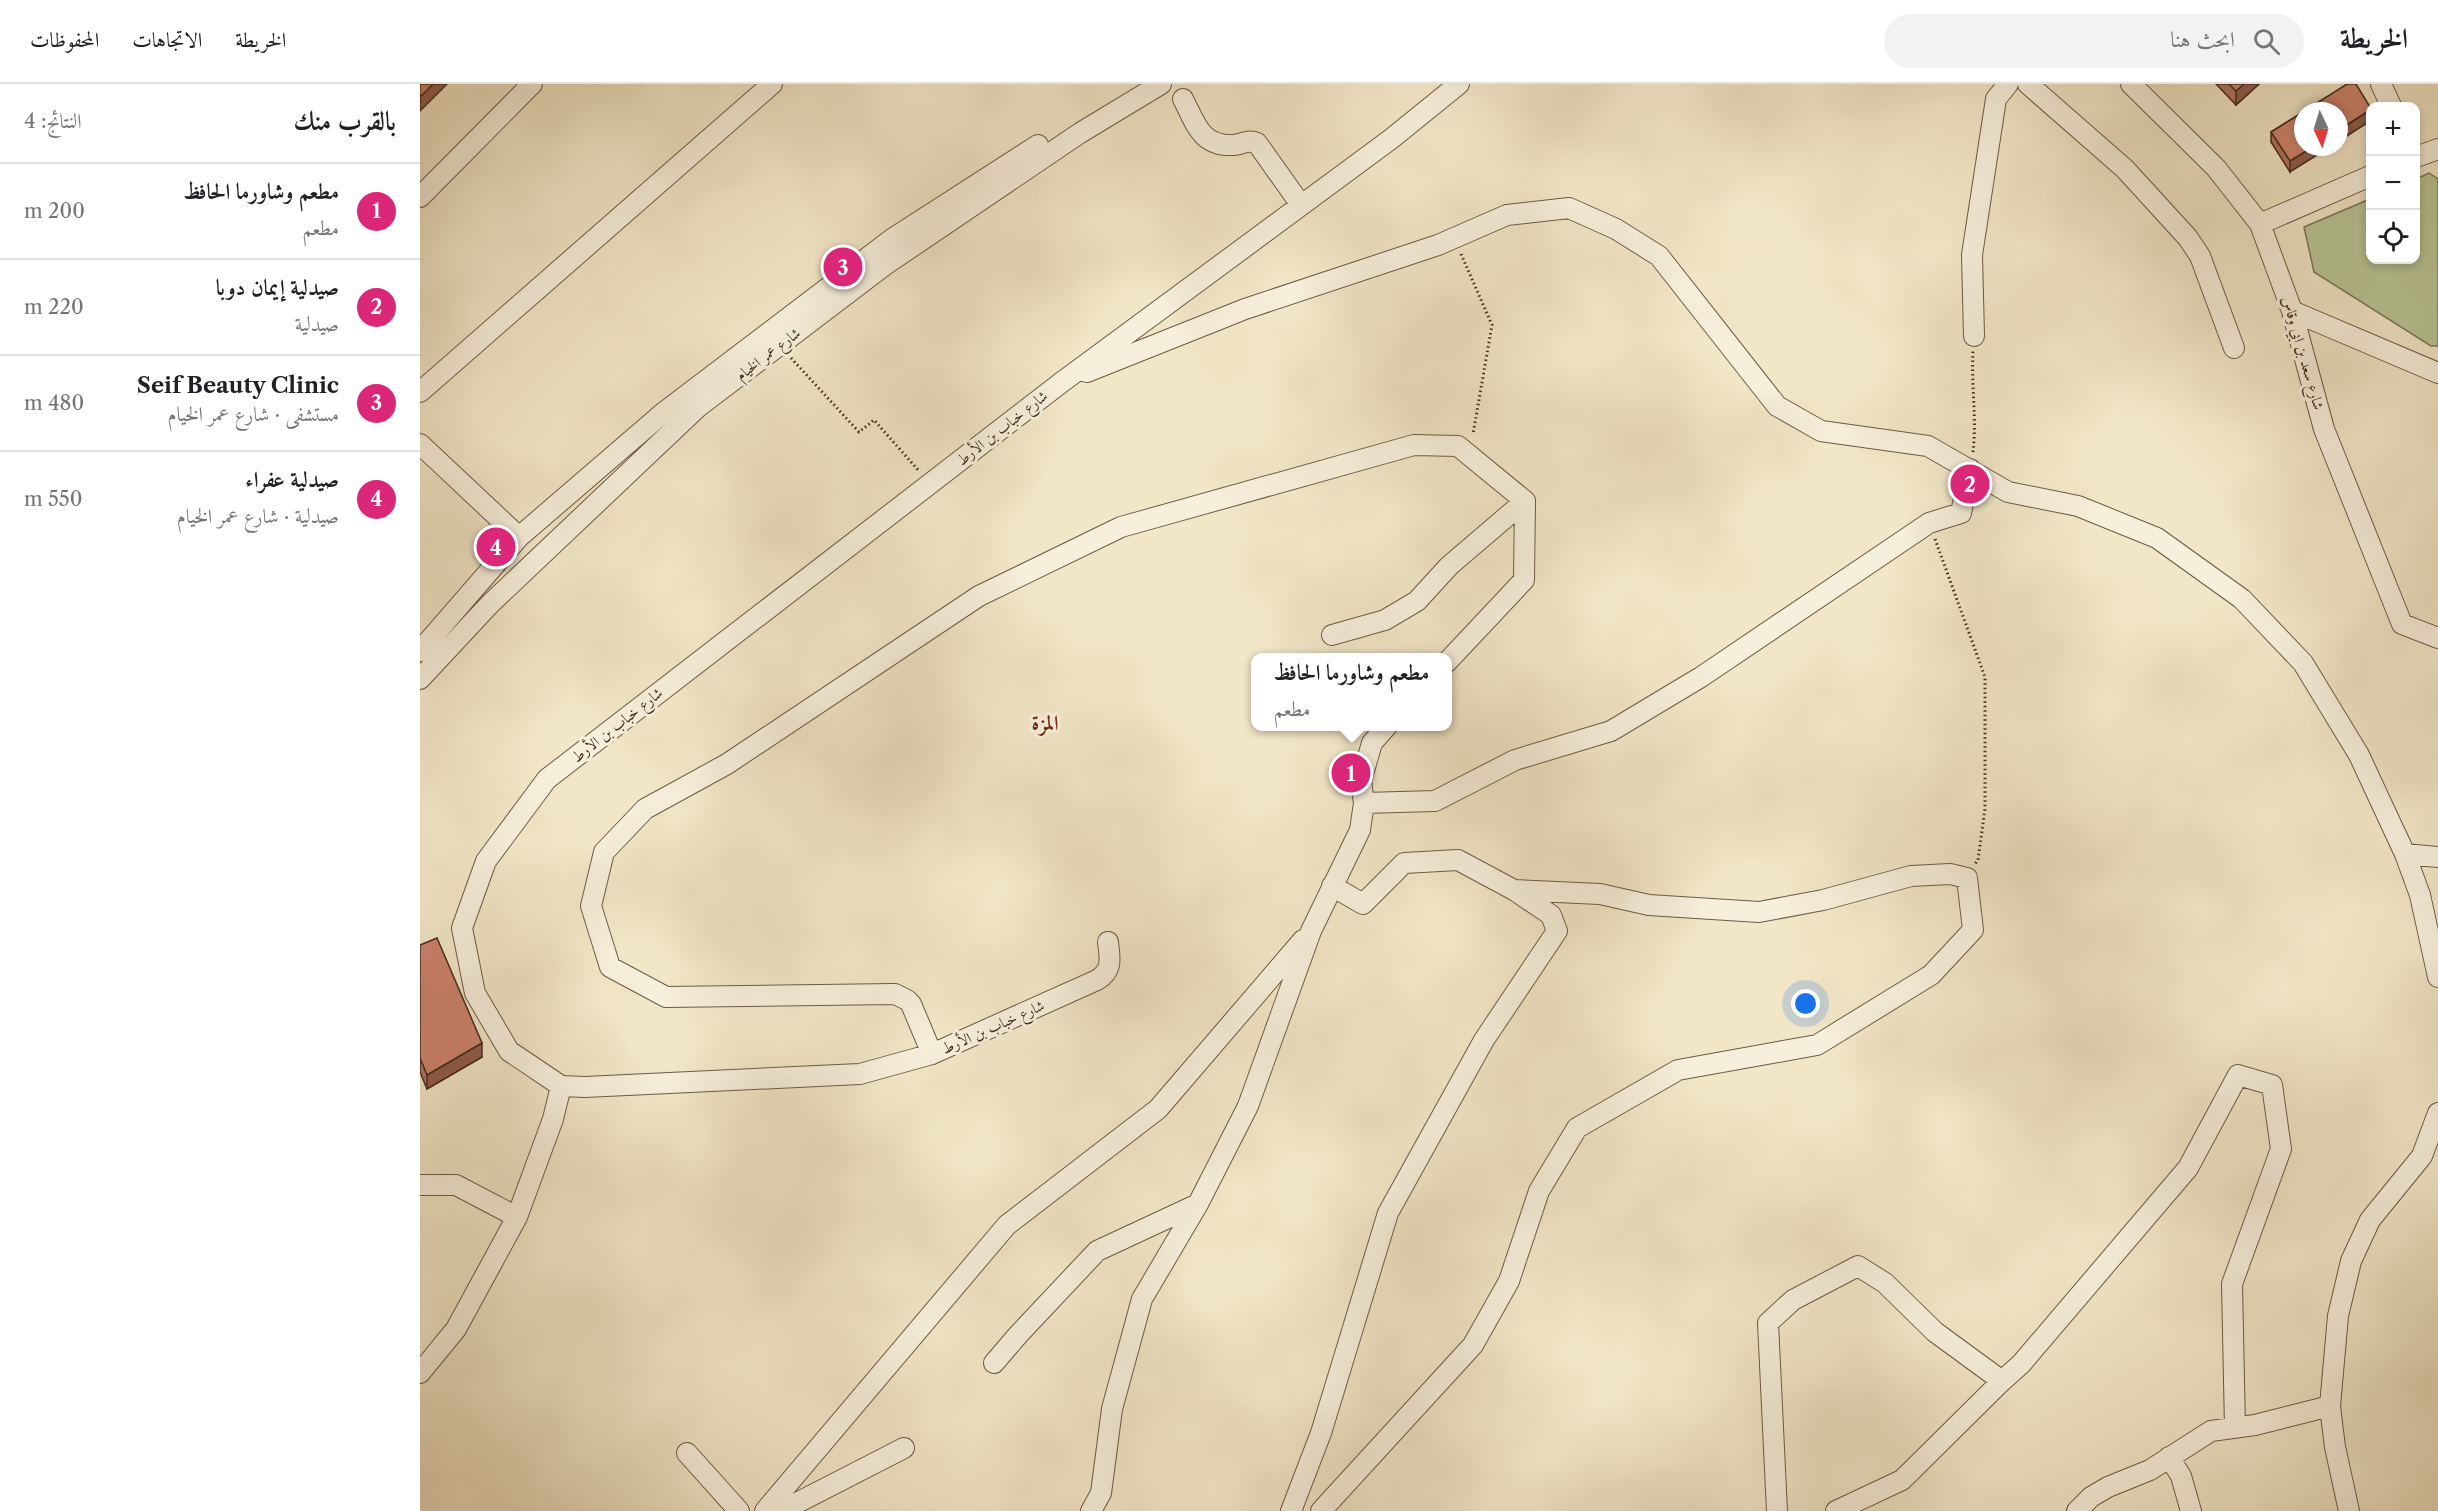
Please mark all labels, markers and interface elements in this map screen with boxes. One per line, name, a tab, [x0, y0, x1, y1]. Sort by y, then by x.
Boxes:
search box	[1884, 14, 2304, 68]
text: الخريطة	[2340, 21, 2408, 55]
icon: search	[2250, 25, 2283, 58]
text: ابحث هنا	[2170, 26, 2235, 53]
text: المحفوظات	[30, 27, 99, 52]
text: الاتجاهات	[132, 27, 202, 52]
text: الخريطة	[235, 27, 286, 52]
north arrow	[2294, 102, 2348, 156]
map controls	[2366, 102, 2420, 264]
button: +	[2366, 102, 2420, 156]
text: بالقرب منك	[293, 105, 396, 137]
text: النتائج: 4	[24, 109, 82, 133]
button: −	[2366, 156, 2420, 210]
text: مطعم وشاورما الحافظ	[184, 178, 339, 205]
text: 200 m	[24, 199, 85, 223]
text: 1	[372, 199, 381, 223]
button: locate	[2366, 210, 2420, 264]
text: مطعم	[302, 216, 339, 240]
pin: 3	[824, 244, 862, 290]
text: صيدلية إيمان دوبا	[216, 274, 339, 301]
street label: شارع سعد بن ابي وقاس	[2274, 294, 2329, 413]
text: 220 m	[24, 295, 84, 319]
text: 2	[371, 295, 382, 319]
text: صيدلية	[295, 312, 339, 336]
street label: شارع عمر الخيام	[731, 323, 806, 387]
text: Seif Beauty Clinic	[137, 372, 339, 399]
street label: شارع خباب بن الأرط	[952, 385, 1054, 472]
text: 480 m	[24, 391, 84, 415]
text: 3	[371, 391, 382, 415]
text: مستشفى · شارع عمر الخيام	[167, 402, 339, 426]
pin: 2	[1950, 462, 1990, 506]
text: صيدلية عفراء	[245, 466, 339, 493]
text: 550 m	[24, 487, 82, 511]
text: 4	[371, 487, 382, 511]
text: صيدلية · شارع عمر الخيام	[177, 504, 339, 528]
pin: 4	[476, 524, 516, 570]
popup	[1251, 653, 1452, 731]
text: مطعم وشاورما الحافظ	[1274, 659, 1429, 686]
street label: شارع خباب بن الأرط	[567, 682, 669, 769]
text: مطعم	[1274, 697, 1310, 721]
district label: المزة	[1032, 710, 1058, 737]
pin: 1	[1332, 750, 1370, 796]
your location	[1791, 989, 1820, 1018]
street label: شارع خباب بن الأرط	[938, 994, 1049, 1061]

